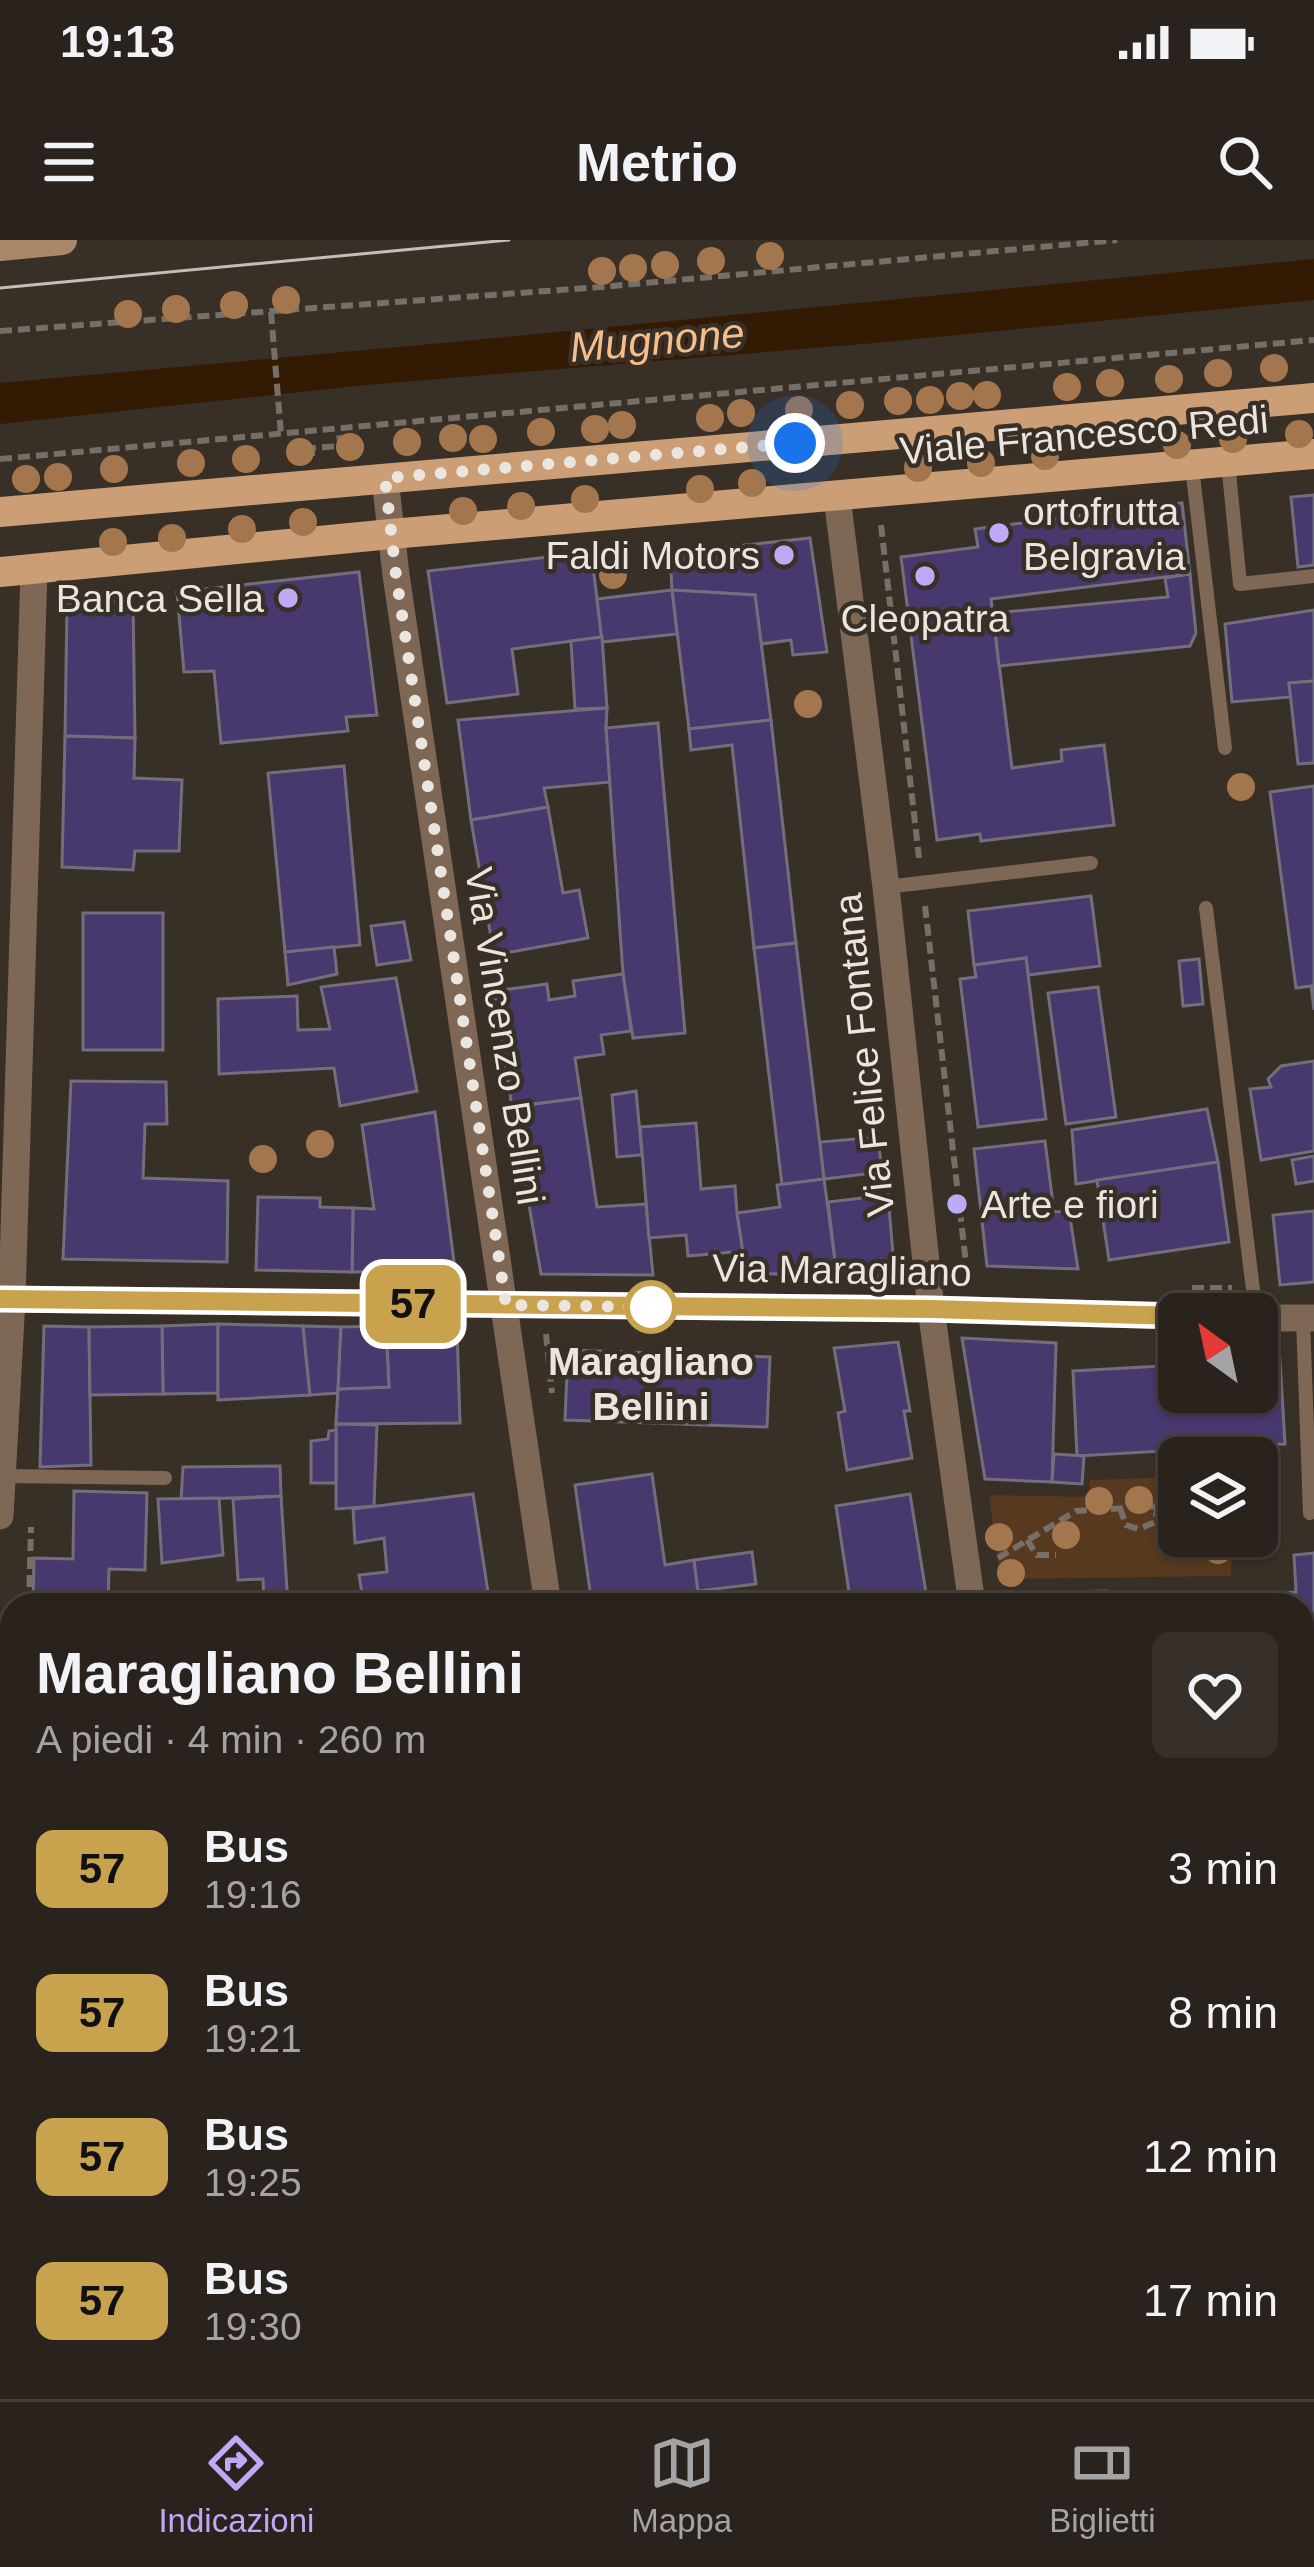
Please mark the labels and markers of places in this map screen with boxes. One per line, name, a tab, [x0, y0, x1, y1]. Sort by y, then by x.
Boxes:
place label: ortofrutta Belgravia	[1023, 490, 1186, 578]
marker: ortofrutta Belgravia	[986, 520, 1012, 546]
place label: Faldi Motors	[545, 534, 760, 577]
marker: Faldi Motors	[771, 542, 797, 568]
marker: Cleopatra	[912, 563, 938, 589]
place label: Banca Sella	[56, 577, 264, 620]
marker: Banca Sella	[275, 585, 301, 611]
place label: Cleopatra	[840, 597, 1010, 640]
place label: Arte e fiori	[981, 1183, 1159, 1226]
marker: Arte e fiori	[944, 1191, 970, 1217]
marker: Maragliano Bellini	[626, 1282, 676, 1332]
place label: Maragliano Bellini	[548, 1340, 754, 1428]

